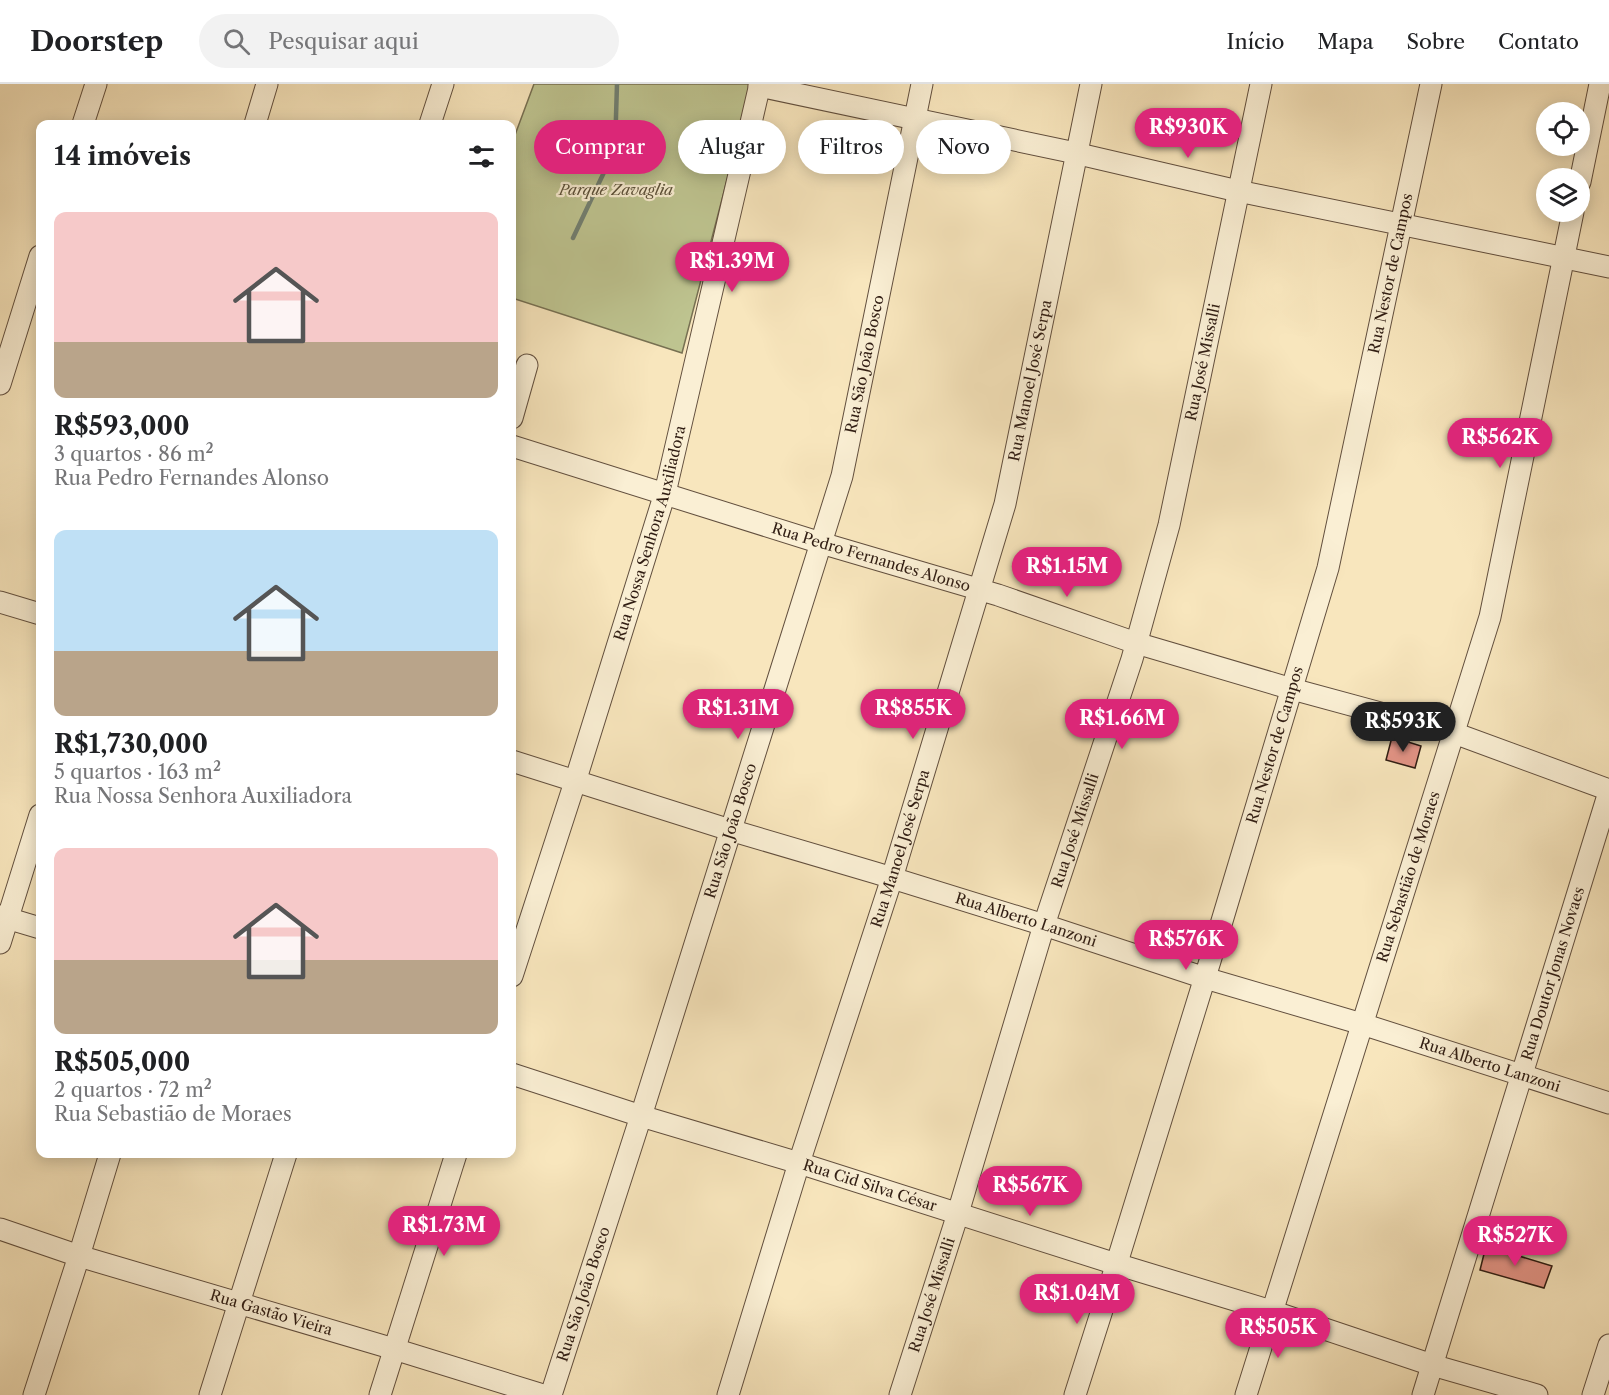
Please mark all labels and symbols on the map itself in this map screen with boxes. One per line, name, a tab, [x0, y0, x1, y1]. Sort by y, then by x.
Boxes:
pin: R$930K	[1139, 108, 1237, 159]
park label: Parque Zavaglia	[558, 180, 673, 199]
street label: Rua Nestor de Campos	[1364, 191, 1416, 355]
pin: R$1.39M	[677, 242, 787, 293]
street label: Rua São João Bosco	[841, 293, 888, 435]
street label: Rua Manoel José Serpa	[1004, 298, 1056, 463]
street label: Rua José Missalli	[1181, 301, 1224, 423]
pin: R$562K	[1451, 418, 1549, 469]
street label: Rua Nossa Senhora Auxiliadora	[610, 423, 689, 643]
street label: Rua Pedro Fernandes Alonso	[770, 518, 973, 595]
pin: R$1.15M	[1012, 547, 1122, 598]
street label: Rua Nestor de Campos	[1242, 664, 1307, 826]
pin: R$1.31M	[683, 689, 793, 740]
pin: R$855K	[864, 689, 962, 740]
pin: R$1.66M	[1067, 699, 1177, 750]
pin: R$593K	[1354, 702, 1452, 753]
street label: Rua São João Bosco	[700, 761, 760, 901]
street label: Rua Manoel José Serpa	[866, 767, 933, 930]
street label: Rua José Missalli	[1047, 770, 1103, 890]
street label: Rua Sebastião de Moraes	[1372, 789, 1444, 965]
street label: Rua Doutor Jonas Novaes	[1517, 884, 1588, 1063]
street label: Rua Alberto Lanzoni	[953, 888, 1100, 951]
pin: R$576K	[1137, 920, 1235, 971]
street label: Rua Alberto Lanzoni	[1417, 1033, 1563, 1096]
street label: Rua Cid Silva César	[801, 1155, 940, 1216]
pin: R$567K	[981, 1166, 1079, 1217]
pin: R$1.73M	[389, 1206, 499, 1257]
pin: R$527K	[1466, 1216, 1564, 1267]
street label: Rua São João Bosco	[552, 1224, 614, 1364]
street label: Rua José Missalli	[904, 1235, 959, 1355]
pin: R$1.04M	[1022, 1274, 1132, 1325]
street label: Rua Gastão Vieira	[208, 1285, 335, 1339]
pin: R$505K	[1229, 1308, 1327, 1359]

